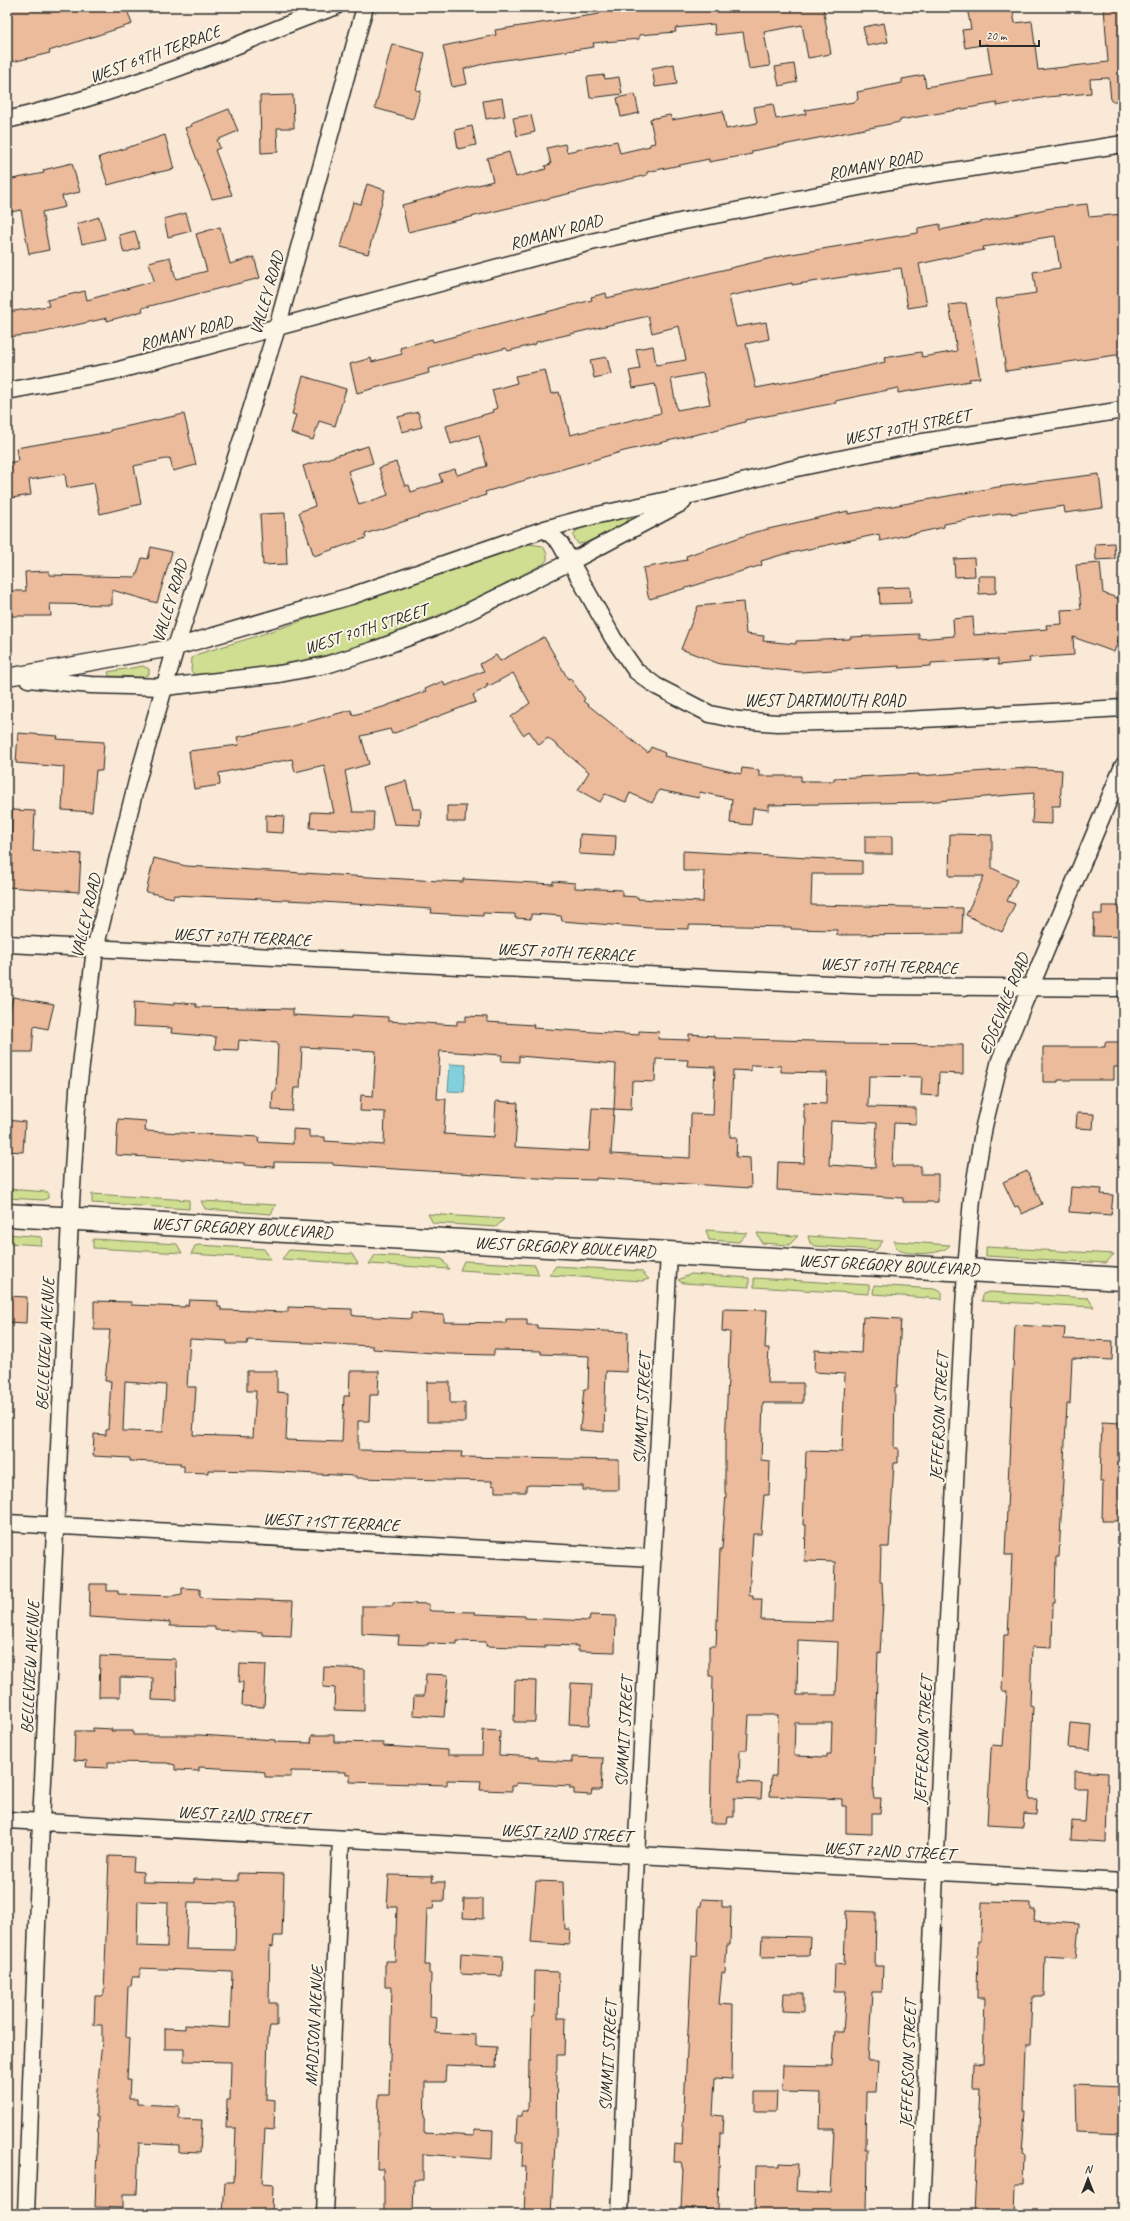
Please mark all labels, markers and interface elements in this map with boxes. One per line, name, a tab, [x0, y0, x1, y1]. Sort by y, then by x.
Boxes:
street label: WEST 69TH TERRACE	[87, 20, 226, 87]
scale bar	[980, 22, 1039, 48]
text: 20 m	[986, 28, 1008, 44]
street label: ROMANY ROAD	[826, 145, 926, 184]
street label: ROMANY ROAD	[507, 209, 607, 254]
street label: VALLEY ROAD	[245, 247, 289, 337]
street label: ROMANY ROAD	[137, 310, 237, 355]
street label: WEST 70TH STREET	[842, 404, 976, 450]
street label: VALLEY ROAD	[148, 555, 193, 645]
street label: WEST 70TH STREET	[302, 598, 434, 659]
street label: WEST DARTMOUTH ROAD	[745, 690, 907, 711]
street label: VALLEY ROAD	[66, 870, 106, 960]
street label: WEST 70TH TERRACE	[173, 923, 314, 951]
street label: WEST 70TH TERRACE	[497, 938, 638, 966]
street label: EDGEVALE ROAD	[974, 948, 1035, 1058]
street label: WEST 70TH TERRACE	[820, 953, 961, 979]
street label: WEST GREGORY BOULEVARD	[151, 1213, 335, 1243]
street label: WEST GREGORY BOULEVARD	[474, 1232, 658, 1262]
street label: WEST GREGORY BOULEVARD	[798, 1250, 982, 1280]
street label: BELLEVIEW AVENUE	[31, 1274, 59, 1411]
street label: SUMMIT STREET	[629, 1349, 656, 1465]
street label: JEFFERSON STREET	[925, 1349, 953, 1483]
street label: WEST 71ST TERRACE	[262, 1508, 402, 1536]
street label: BELLEVIEW AVENUE	[16, 1597, 44, 1734]
street label: SUMMIT STREET	[611, 1672, 638, 1788]
street label: JEFFERSON STREET	[909, 1672, 937, 1806]
street label: WEST 72ND STREET	[177, 1801, 313, 1829]
street label: WEST 72ND STREET	[500, 1819, 636, 1847]
street label: WEST 72ND STREET	[823, 1837, 959, 1865]
street label: MADISON AVENUE	[300, 1964, 328, 2086]
street label: SUMMIT STREET	[595, 1996, 622, 2112]
street label: JEFFERSON STREET	[895, 1996, 921, 2129]
north arrow	[1068, 2159, 1108, 2199]
text: N	[1085, 2162, 1094, 2176]

